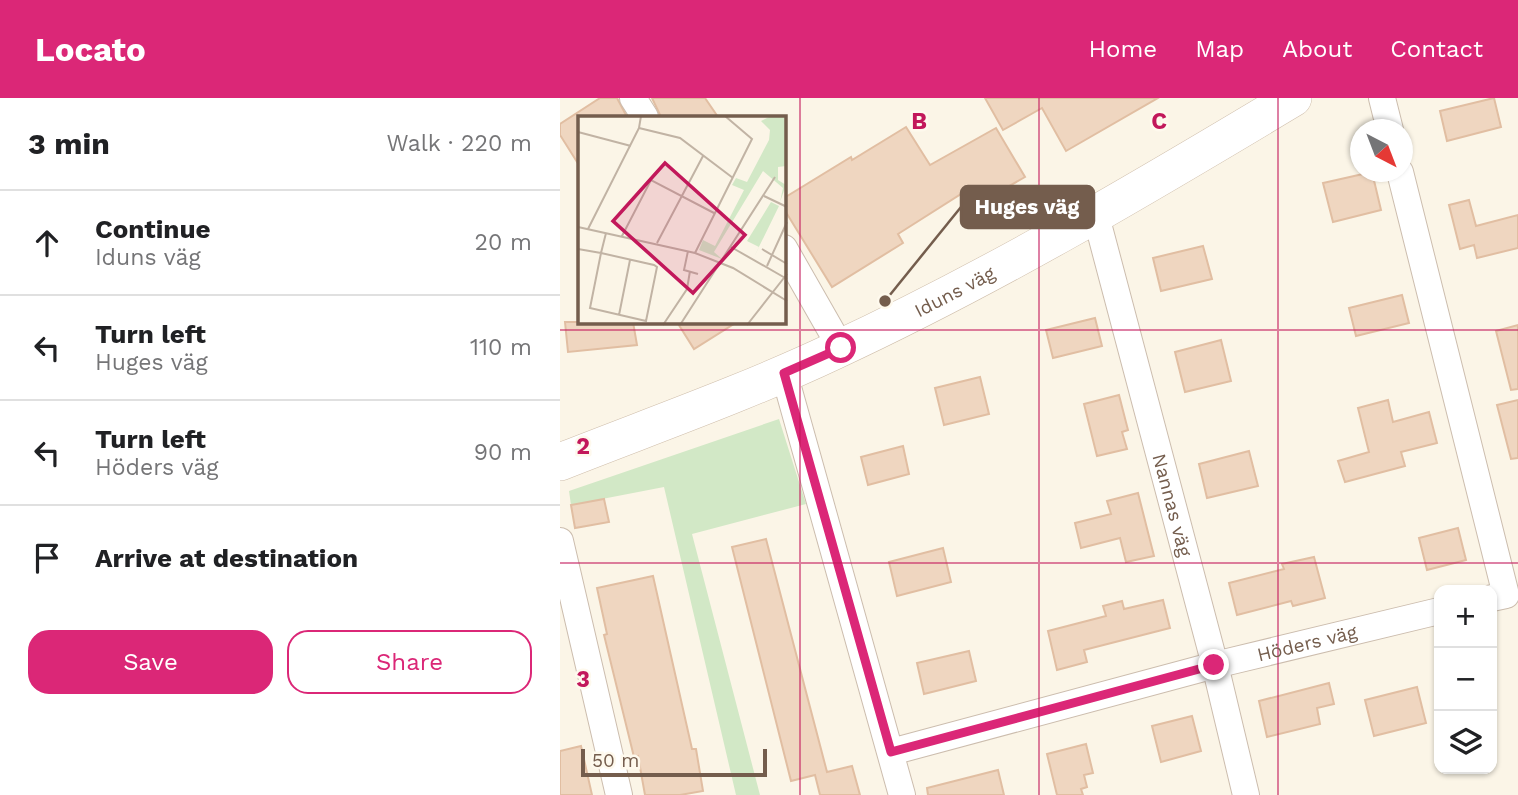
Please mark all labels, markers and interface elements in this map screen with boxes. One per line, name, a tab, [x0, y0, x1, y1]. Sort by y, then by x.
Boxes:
text: Locato	[35, 30, 146, 69]
text: Home	[1089, 35, 1157, 63]
text: Map	[1195, 35, 1244, 63]
text: About	[1282, 35, 1352, 63]
text: Contact	[1390, 35, 1483, 63]
text: B	[911, 108, 927, 135]
text: C	[1151, 108, 1167, 135]
inset map	[578, 116, 786, 324]
north arrow	[1350, 119, 1413, 182]
text: 3 min	[28, 126, 110, 161]
text: Walk · 220 m	[386, 130, 532, 157]
callout: Huges väg	[961, 186, 1094, 228]
text: Huges väg	[975, 194, 1080, 219]
text: Continue	[95, 214, 211, 244]
icon: ahead	[28, 224, 66, 262]
text: 20 m	[475, 229, 532, 256]
text: Iduns väg	[95, 244, 201, 271]
street label: Iduns väg	[910, 260, 999, 322]
text: Turn left	[95, 319, 206, 349]
icon: left	[28, 329, 66, 367]
route start	[825, 332, 856, 363]
text: 110 m	[470, 334, 532, 361]
text: Huges väg	[95, 349, 208, 376]
text: Turn left	[95, 424, 206, 454]
text: 2	[576, 433, 590, 460]
icon: left	[28, 434, 66, 472]
text: 90 m	[474, 439, 532, 466]
street label: Nannas väg	[1148, 451, 1197, 560]
text: Höders väg	[95, 454, 218, 481]
icon: arrive	[28, 539, 66, 577]
text: Arrive at destination	[95, 543, 358, 573]
map controls	[1434, 585, 1497, 774]
button: +	[1434, 585, 1497, 648]
street label: Höders väg	[1255, 620, 1360, 666]
button: Save	[28, 630, 273, 694]
button: Share	[287, 630, 532, 694]
button: −	[1434, 648, 1497, 711]
route end	[1198, 649, 1229, 680]
text: 3	[576, 666, 590, 693]
button: layers	[1434, 711, 1497, 774]
scale bar	[581, 746, 766, 778]
text: 50 m	[592, 749, 639, 772]

